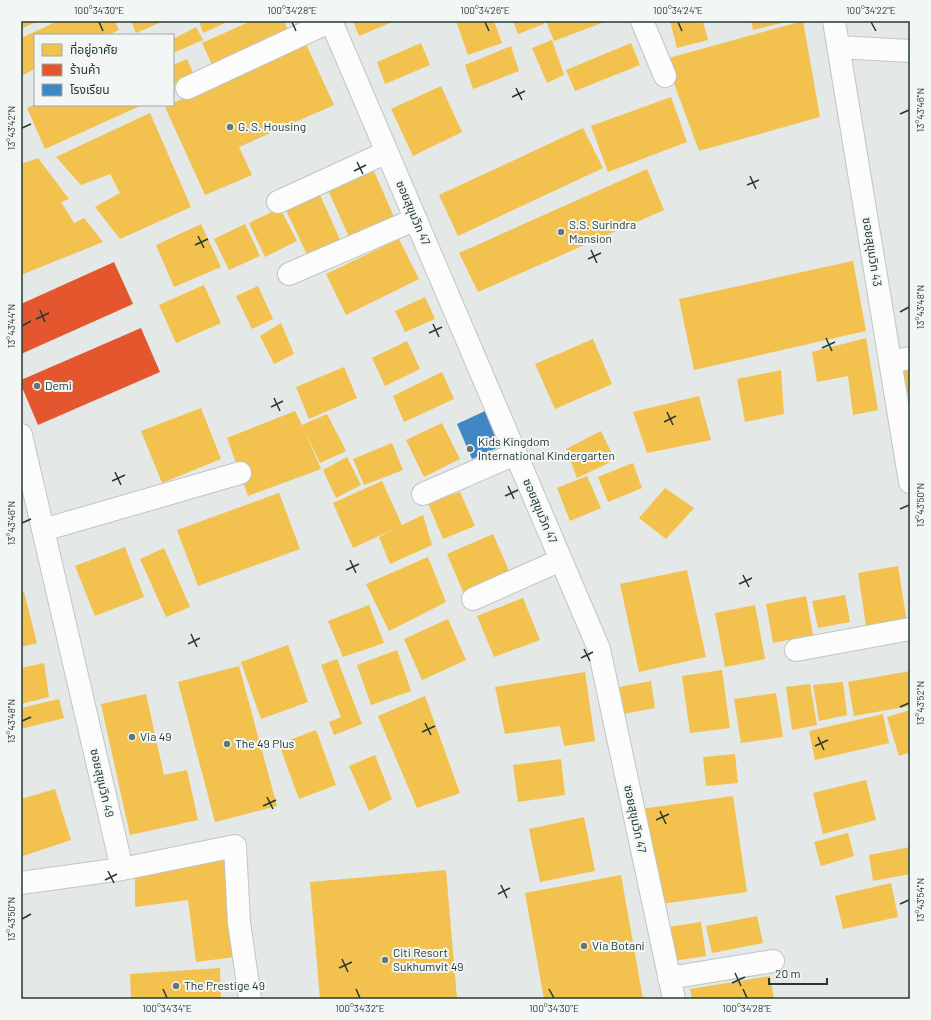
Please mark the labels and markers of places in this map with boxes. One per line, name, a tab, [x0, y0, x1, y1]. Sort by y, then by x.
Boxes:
place label: G. S. Housing	[238, 119, 306, 133]
marker: G. S. Housing	[225, 122, 235, 132]
place label: S.S. Surindra Mansion	[569, 217, 636, 245]
marker: S.S. Surindra Mansion	[556, 227, 566, 237]
place label: Demi	[45, 378, 72, 392]
marker: Demi	[32, 381, 42, 391]
place label: Kids Kingdom International Kindergarten	[478, 434, 615, 462]
marker: Kids Kingdom International Kindergarten	[465, 444, 475, 454]
place label: Via 49	[140, 729, 172, 743]
marker: Via 49	[127, 732, 137, 742]
place label: The 49 Plus	[235, 736, 295, 750]
marker: The 49 Plus	[222, 739, 232, 749]
place label: Via Botani	[592, 938, 645, 952]
marker: Via Botani	[579, 941, 589, 951]
place label: Citi Resort Sukhumvit 49	[393, 945, 464, 973]
marker: Citi Resort Sukhumvit 49	[380, 955, 390, 965]
place label: The Prestige 49	[184, 978, 265, 992]
marker: The Prestige 49	[171, 981, 181, 991]

